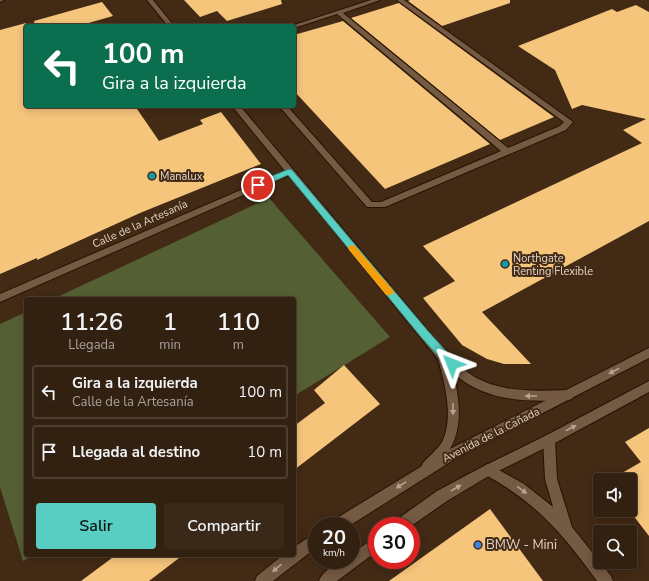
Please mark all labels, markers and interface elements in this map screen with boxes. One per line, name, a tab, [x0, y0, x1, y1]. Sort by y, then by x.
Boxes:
text: 100 m	[102, 35, 185, 73]
icon: left	[36, 40, 88, 92]
text: Gira a la izquierda	[102, 71, 246, 95]
pin	[241, 168, 275, 202]
place label: Manalux	[160, 169, 203, 184]
marker: Manalux	[147, 171, 157, 181]
icon: arrive	[247, 174, 269, 196]
street label: Calle de la Artesanía	[90, 196, 190, 252]
place label: Northgate Renting Flexible	[513, 251, 593, 279]
marker: Northgate Renting Flexible	[500, 259, 510, 269]
text: 11:26	[60, 306, 123, 338]
text: 1	[163, 306, 177, 338]
text: 110	[217, 306, 260, 338]
text: Llegada	[68, 336, 115, 354]
text: min	[159, 336, 181, 354]
text: m	[233, 336, 244, 354]
position arrow	[431, 343, 473, 385]
one-way arrow	[609, 368, 620, 375]
text: Gira a la izquierda	[72, 373, 198, 393]
icon: left	[38, 381, 60, 403]
text: 100 m	[238, 382, 282, 402]
text: Calle de la Artesanía	[72, 393, 194, 411]
one-way arrow	[524, 393, 537, 399]
one-way arrow	[449, 403, 456, 415]
street label: Avenida de la Cañada	[440, 404, 542, 466]
one-way arrow	[565, 425, 577, 432]
icon: arrive	[38, 441, 60, 463]
text: Llegada al destino	[72, 442, 200, 462]
text: 10 m	[247, 442, 282, 462]
map controls	[593, 473, 637, 569]
button: sound	[593, 473, 637, 517]
one-way arrow	[395, 482, 407, 489]
one-way arrow	[450, 485, 462, 492]
one-way arrow	[516, 486, 527, 494]
button: Salir	[36, 503, 156, 549]
button: Compartir	[164, 503, 284, 549]
speed limit sign: 30	[368, 517, 420, 569]
text: 20	[322, 524, 346, 551]
button: search	[593, 525, 637, 569]
place label: BMW - Mini	[486, 536, 557, 554]
marker: BMW - Mini	[473, 540, 483, 550]
text: km/h	[323, 546, 345, 560]
one-way arrow	[272, 563, 283, 572]

